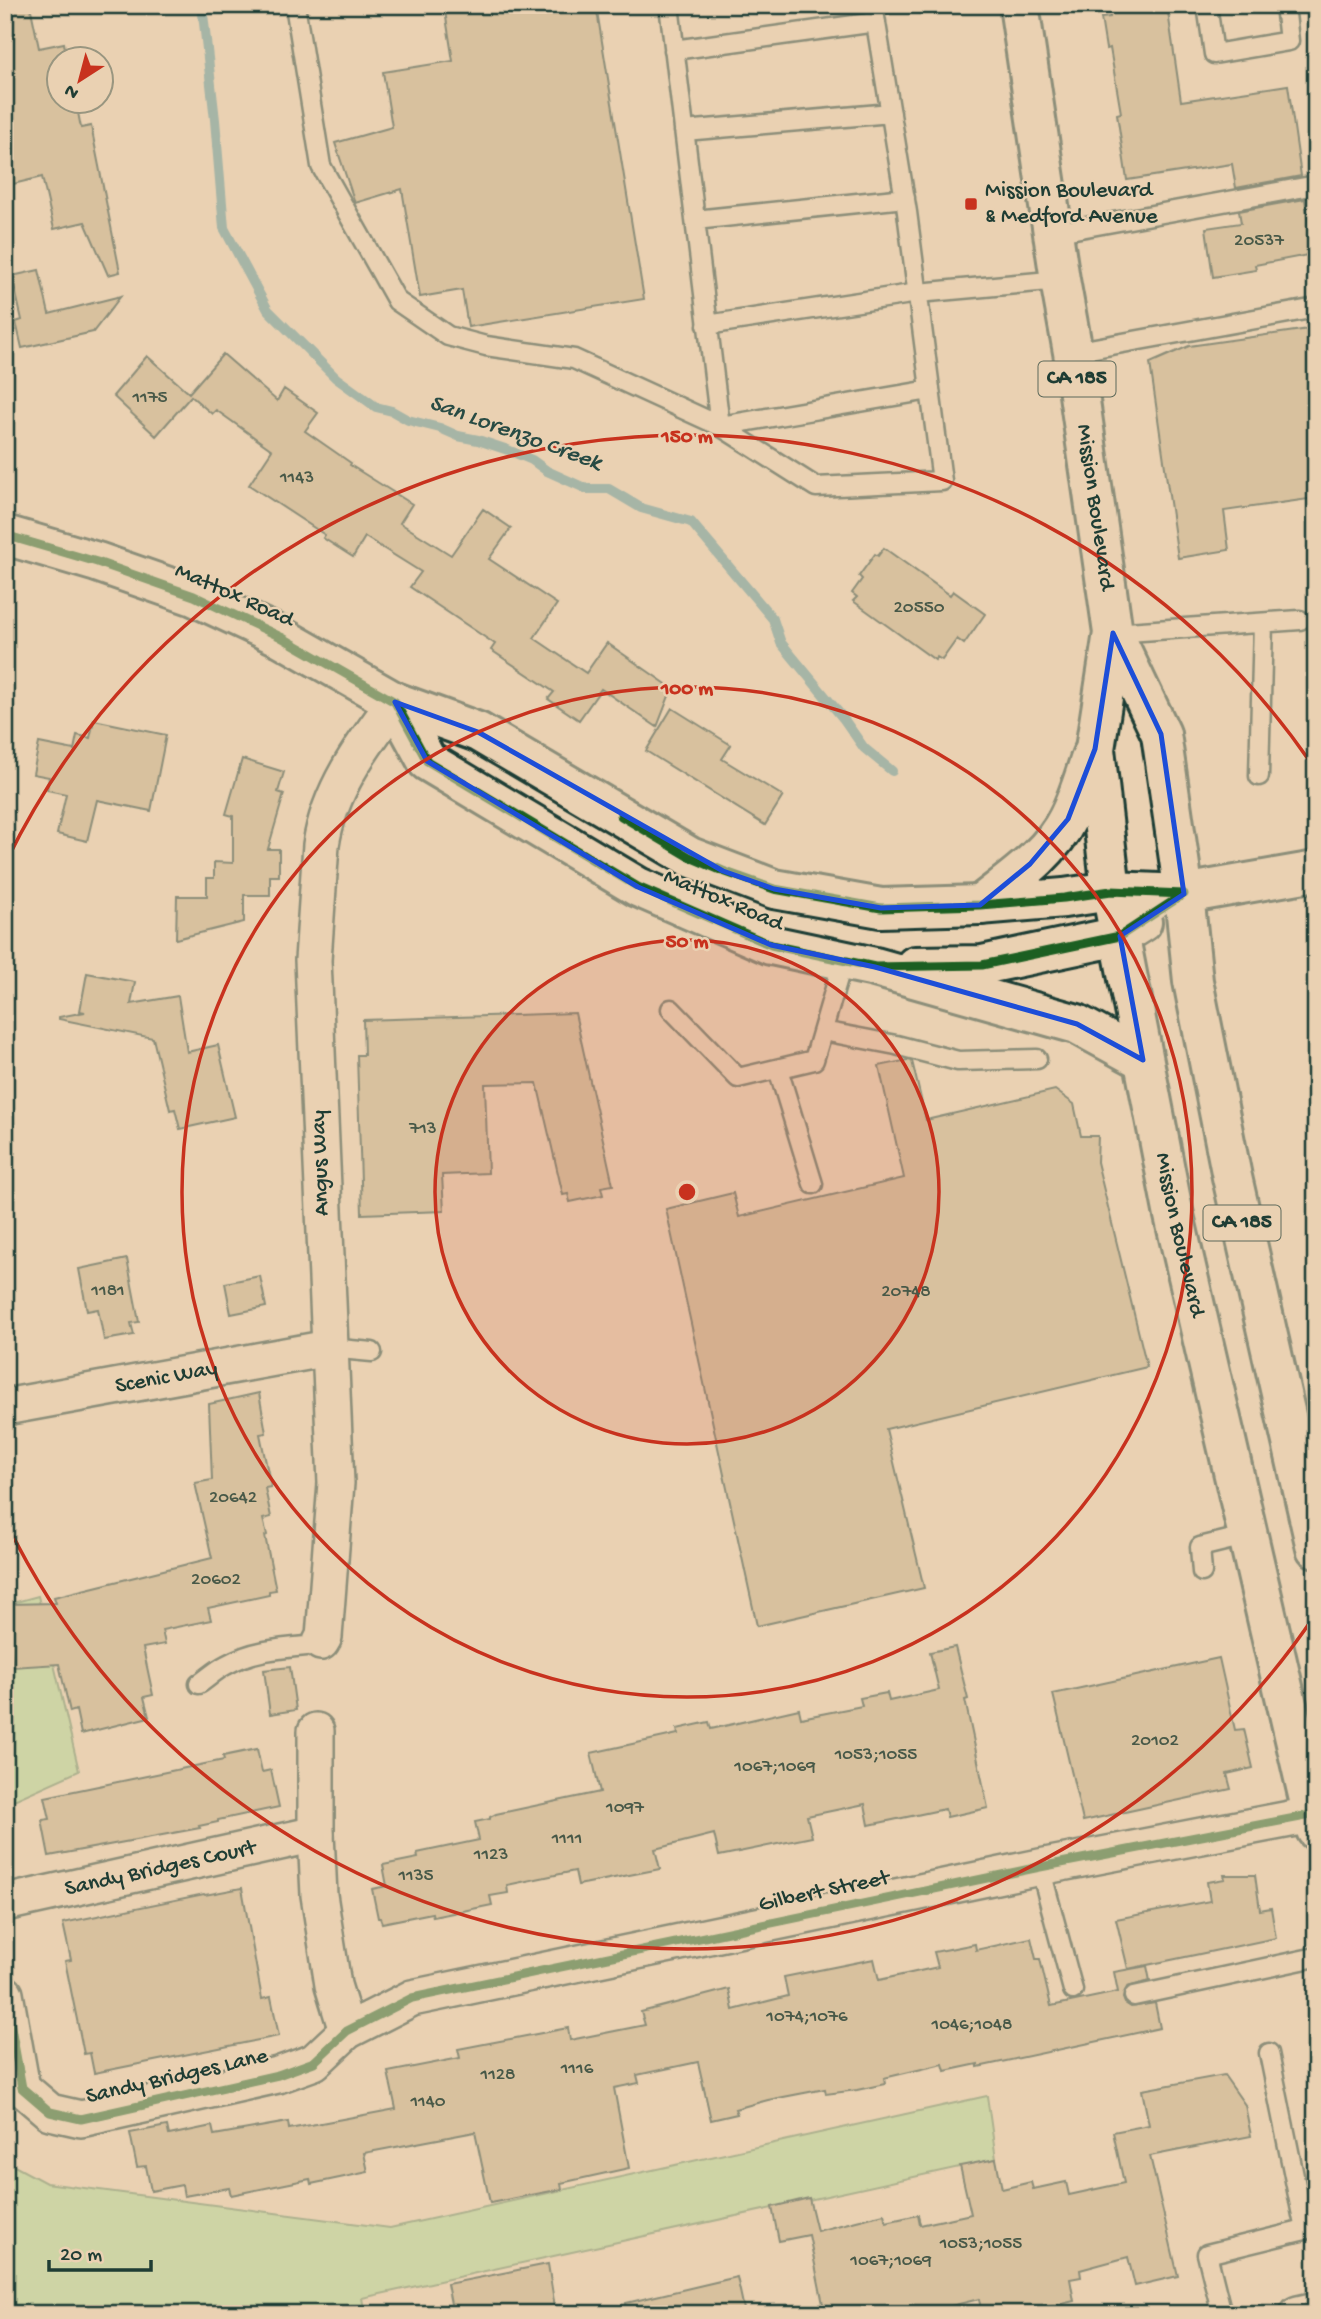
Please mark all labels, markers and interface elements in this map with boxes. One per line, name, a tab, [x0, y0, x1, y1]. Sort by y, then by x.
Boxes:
north arrow	[46, 46, 116, 116]
text: N	[60, 78, 84, 104]
place label: Mission Boulevard & Medford Avenue	[985, 178, 1159, 231]
marker: Mission Boulevard & Medford Avenue	[963, 196, 979, 212]
house number: 20537	[1234, 230, 1285, 253]
road number: CA 185	[1038, 362, 1116, 396]
house number: 1175	[131, 387, 168, 410]
water label: San Lorenzo Creek	[425, 389, 607, 479]
street label: Mission Boulevard	[1070, 423, 1120, 593]
text: 150 m	[660, 426, 713, 451]
house number: 1143	[279, 467, 314, 490]
street label: Mattox Road	[170, 558, 299, 635]
house number: 20550	[894, 597, 945, 620]
text: 100 m	[660, 678, 713, 703]
street label: Mattox Road	[659, 864, 788, 939]
text: 50 m	[666, 931, 709, 956]
street label: Angus Way	[306, 1110, 336, 1216]
house number: 713	[408, 1118, 437, 1141]
street label: Mission Boulevard	[1149, 1151, 1211, 1321]
centre of rings	[675, 1180, 699, 1204]
road number: CA 185	[1204, 1206, 1280, 1240]
house number: 1181	[90, 1280, 125, 1303]
house number: 20748	[881, 1281, 931, 1304]
street label: Scenic Way	[113, 1355, 220, 1400]
house number: 20642	[209, 1487, 257, 1510]
house number: 20602	[191, 1569, 241, 1592]
house number: 20102	[1131, 1730, 1179, 1753]
house number: 1053;1055	[834, 1744, 917, 1767]
house number: 1067;1069	[733, 1756, 816, 1779]
house number: 1097	[605, 1797, 645, 1820]
house number: 1111	[551, 1828, 582, 1851]
street label: Sandy Bridges Court	[62, 1834, 260, 1903]
house number: 1123	[473, 1844, 508, 1867]
house number: 1135	[397, 1865, 434, 1888]
street label: Gilbert Street	[756, 1865, 893, 1919]
house number: 1074;1076	[765, 2006, 848, 2029]
house number: 1046;1048	[931, 2014, 1012, 2037]
street label: Sandy Bridges Lane	[83, 2043, 272, 2111]
house number: 1116	[560, 2058, 594, 2081]
house number: 1128	[479, 2064, 516, 2087]
house number: 1140	[409, 2091, 446, 2114]
scale bar	[49, 2228, 150, 2272]
house number: 1053;1055	[939, 2233, 1022, 2256]
text: 20 m	[60, 2244, 102, 2269]
house number: 1067;1069	[849, 2250, 932, 2273]

